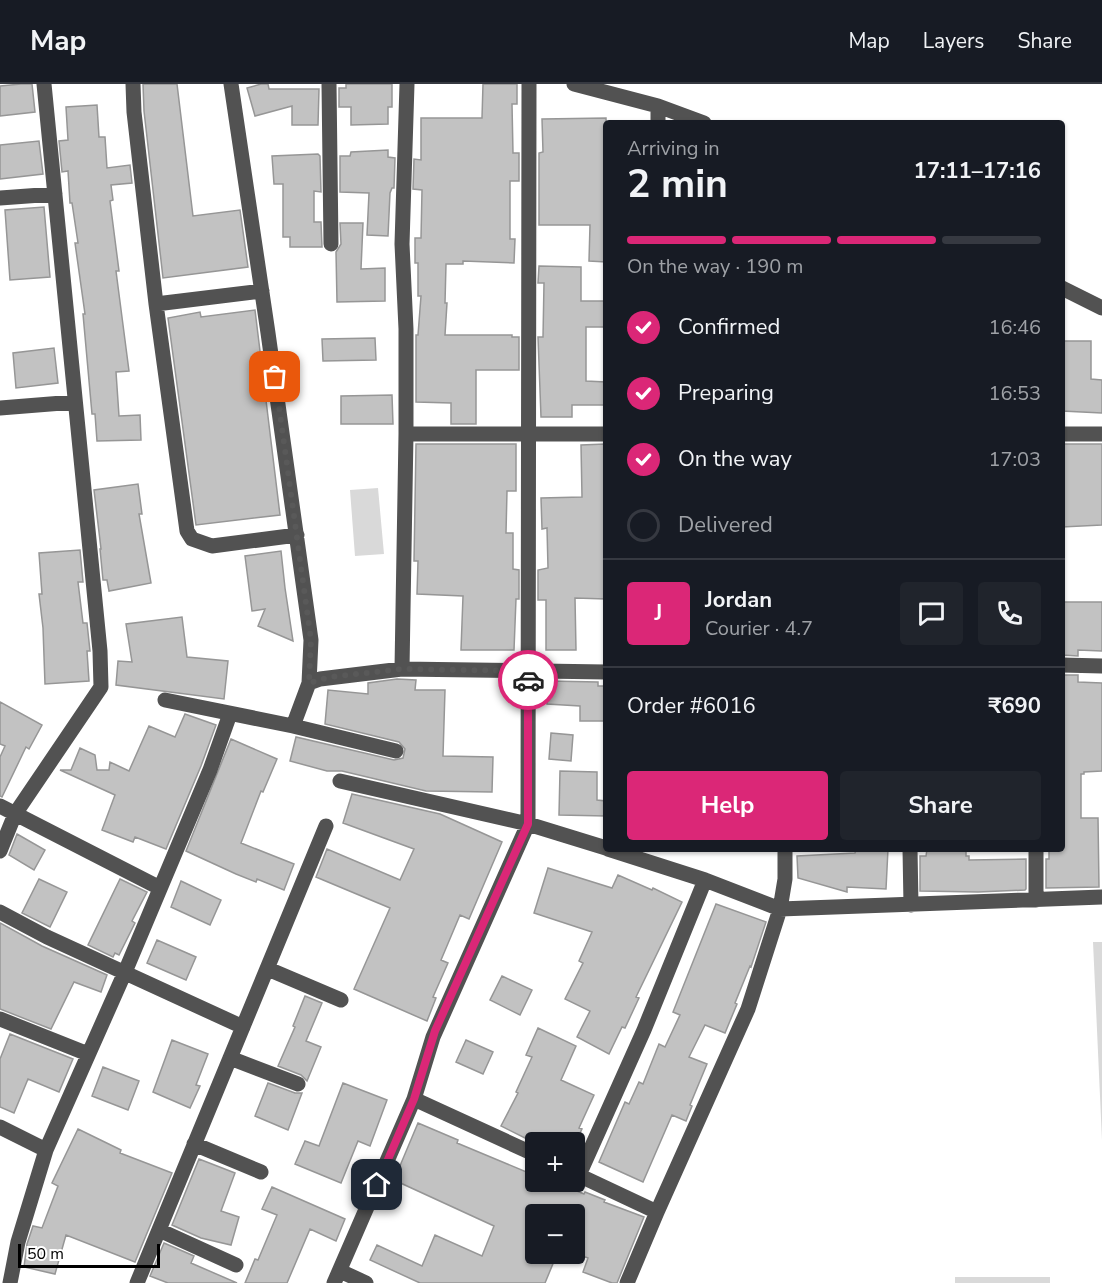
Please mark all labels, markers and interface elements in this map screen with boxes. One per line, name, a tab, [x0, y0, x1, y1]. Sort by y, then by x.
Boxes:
text: Map	[30, 22, 86, 60]
text: Map	[848, 27, 890, 55]
text: Layers	[923, 27, 984, 55]
text: Share	[1017, 27, 1072, 55]
text: Arriving in	[627, 135, 720, 162]
text: 17:11–17:16	[913, 156, 1041, 186]
text: 2 min	[627, 158, 728, 211]
text: On the way · 190 m	[627, 253, 803, 280]
icon: check	[627, 311, 660, 344]
text: Confirmed	[678, 312, 780, 342]
text: 16:46	[988, 314, 1041, 341]
pin	[249, 351, 300, 402]
icon: bag	[258, 360, 291, 393]
icon: check	[627, 377, 660, 410]
text: Preparing	[678, 378, 774, 408]
text: 16:53	[988, 380, 1041, 407]
icon: check	[627, 443, 660, 476]
text: On the way	[678, 444, 792, 474]
text: 17:03	[988, 446, 1041, 473]
text: Delivered	[678, 510, 773, 540]
button: chat	[900, 582, 963, 645]
button: phone	[978, 582, 1041, 645]
text: Jordan	[705, 585, 772, 615]
text: J	[655, 598, 662, 628]
text: Courier · 4.7	[705, 615, 813, 642]
courier	[498, 650, 558, 710]
icon: car	[512, 664, 545, 697]
text: Order #6016	[627, 691, 756, 721]
text: ₹690	[988, 691, 1041, 721]
button: Help	[627, 771, 828, 840]
button: Share	[840, 771, 1041, 840]
map controls	[525, 1132, 585, 1264]
button: +	[525, 1132, 585, 1192]
pin	[351, 1159, 402, 1210]
icon: home	[360, 1168, 393, 1201]
button: −	[525, 1204, 585, 1264]
scale bar	[18, 1241, 160, 1268]
text: 50 m	[27, 1243, 64, 1265]

